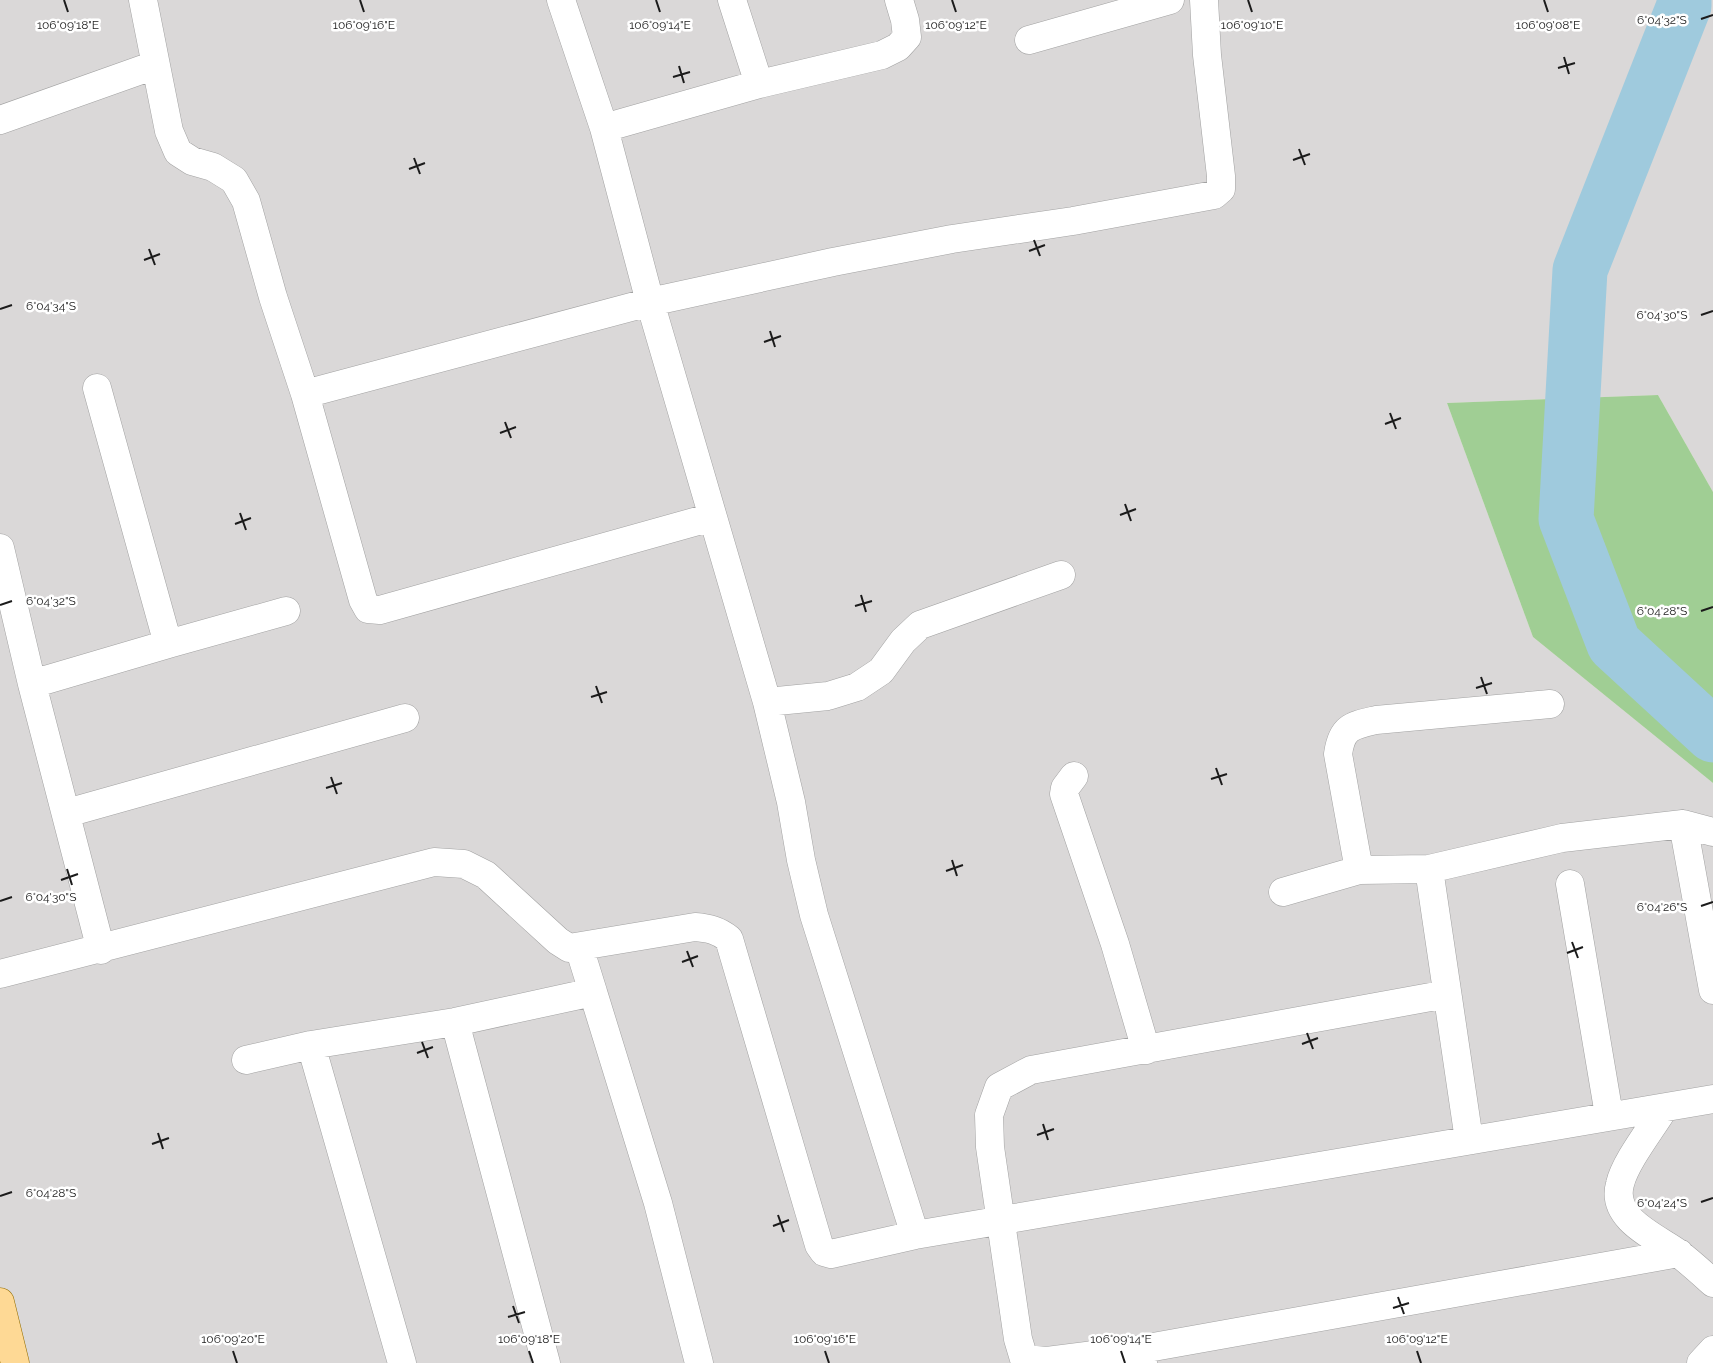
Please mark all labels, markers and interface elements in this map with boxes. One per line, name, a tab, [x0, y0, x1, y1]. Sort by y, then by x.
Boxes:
text: 6°04'32"S	[1637, 13, 1687, 27]
text: 106°09'18"E	[37, 18, 99, 32]
text: 106°09'16"E	[333, 18, 395, 32]
text: 106°09'14"E	[629, 18, 691, 32]
text: 106°09'12"E	[925, 18, 987, 32]
text: 106°09'10"E	[1221, 18, 1283, 32]
text: 106°09'08"E	[1516, 18, 1580, 32]
text: 6°04'34"S	[26, 299, 76, 313]
text: 6°04'30"S	[1637, 308, 1687, 322]
text: 6°04'32"S	[26, 594, 76, 608]
text: 6°04'28"S	[1637, 604, 1687, 618]
text: 6°04'30"S	[26, 890, 76, 904]
text: 6°04'26"S	[1637, 900, 1687, 914]
text: 6°04'28"S	[26, 1186, 76, 1200]
text: 6°04'24"S	[1637, 1196, 1687, 1210]
text: 106°09'20"E	[201, 1332, 265, 1346]
text: 106°09'18"E	[498, 1332, 560, 1346]
text: 106°09'16"E	[794, 1332, 856, 1346]
text: 106°09'14"E	[1090, 1332, 1152, 1346]
text: 106°09'12"E	[1386, 1332, 1448, 1346]

